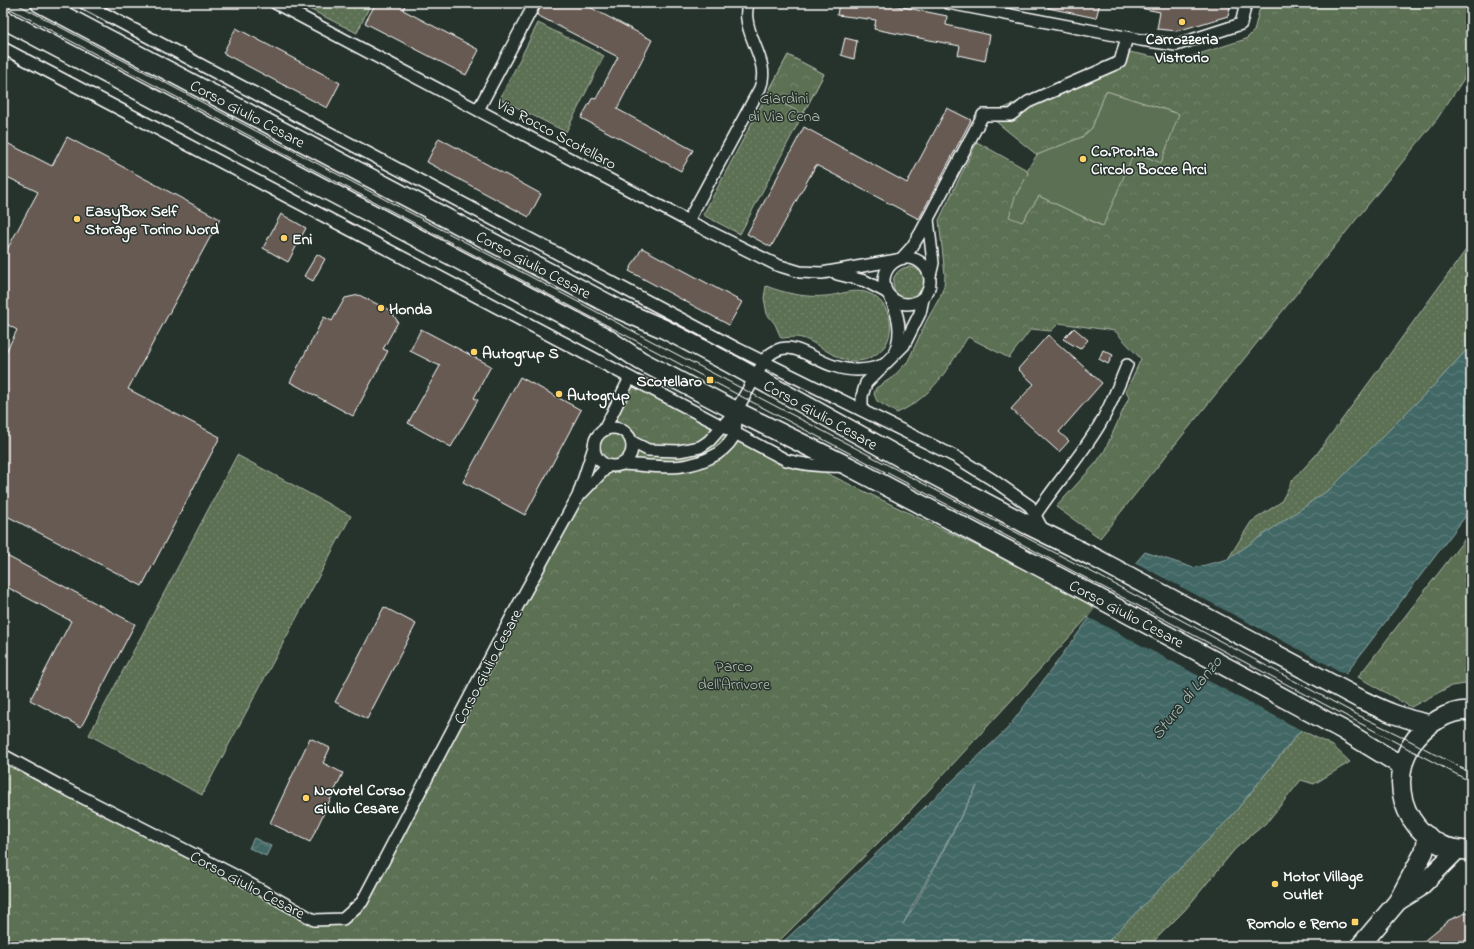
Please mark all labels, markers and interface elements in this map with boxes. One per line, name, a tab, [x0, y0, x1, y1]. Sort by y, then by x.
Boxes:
marker: Carrozzeria Vistrorio	[1177, 17, 1187, 27]
place label: Carrozzeria Vistrorio	[1146, 28, 1219, 70]
street label: Corso Giulio Cesare	[185, 74, 310, 156]
park label: Giardini di Via Cena	[748, 87, 820, 129]
street label: Via Rocco Scotellaro	[491, 92, 620, 177]
place label: Co.Pro.Ma. Circolo Bocce Arci	[1091, 140, 1207, 182]
marker: Co.Pro.Ma. Circolo Bocce Arci	[1078, 154, 1088, 164]
place label: EasyBox Self Storage Torino Nord	[85, 200, 219, 243]
marker: EasyBox Self Storage Torino Nord	[72, 214, 82, 224]
street label: Corso Giulio Cesare	[471, 225, 596, 307]
place label: Eni	[292, 228, 313, 252]
marker: Eni	[279, 233, 289, 243]
place label: Honda	[389, 298, 432, 322]
marker: Honda	[376, 303, 386, 313]
place label: Autogrup S	[482, 342, 559, 367]
marker: Autogrup S	[469, 347, 479, 357]
place label: Scotellaro	[636, 370, 702, 394]
street label: Corso Giulio Cesare	[759, 374, 882, 458]
marker: Scotellaro	[705, 375, 715, 385]
place label: Autogrup	[567, 384, 630, 409]
marker: Autogrup	[554, 389, 564, 399]
street label: Corso Giulio Cesare	[1064, 574, 1189, 656]
street label: Corso Giulio Cesare	[448, 604, 530, 729]
water label: Stura di Lanzo	[1145, 650, 1230, 745]
park label: Parco dell'Arrivore	[698, 655, 771, 697]
place label: Novotel Corso Giulio Cesare	[314, 779, 405, 821]
marker: Novotel Corso Giulio Cesare	[301, 793, 311, 803]
street label: Corso Giulio Cesare	[185, 845, 310, 927]
place label: Motor Village Outlet	[1283, 865, 1364, 907]
marker: Motor Village Outlet	[1270, 879, 1280, 889]
place label: Romolo e Remo	[1246, 912, 1347, 936]
marker: Romolo e Remo	[1350, 917, 1360, 927]

